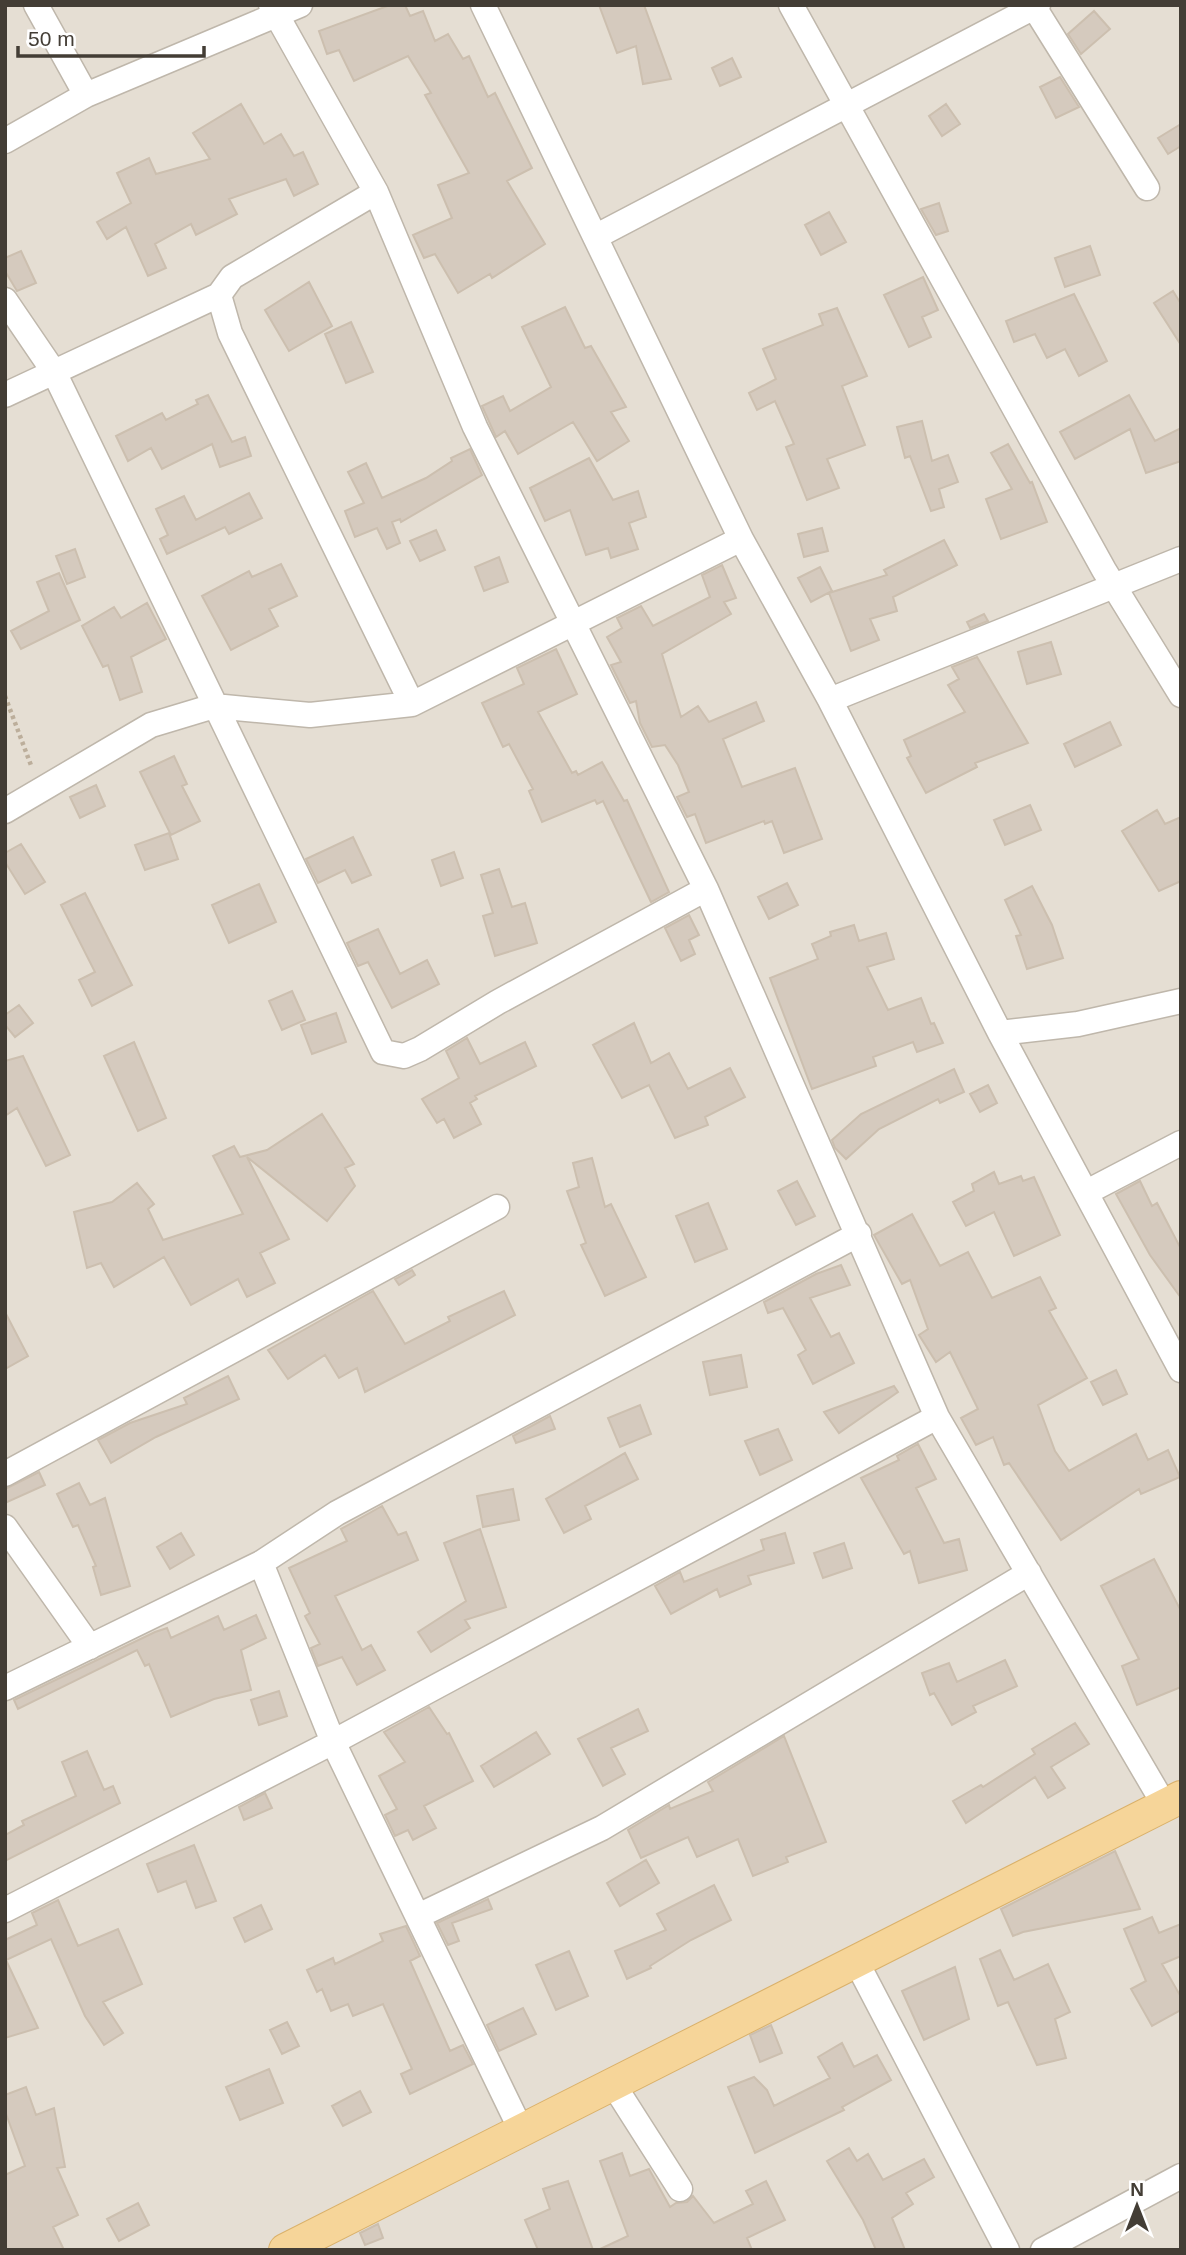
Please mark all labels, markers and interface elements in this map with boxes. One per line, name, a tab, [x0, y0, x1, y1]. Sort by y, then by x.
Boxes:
scale bar	[18, 14, 203, 58]
text: 50 m	[28, 27, 75, 50]
north arrow	[1102, 2171, 1172, 2241]
text: N	[1130, 2179, 1144, 2200]

